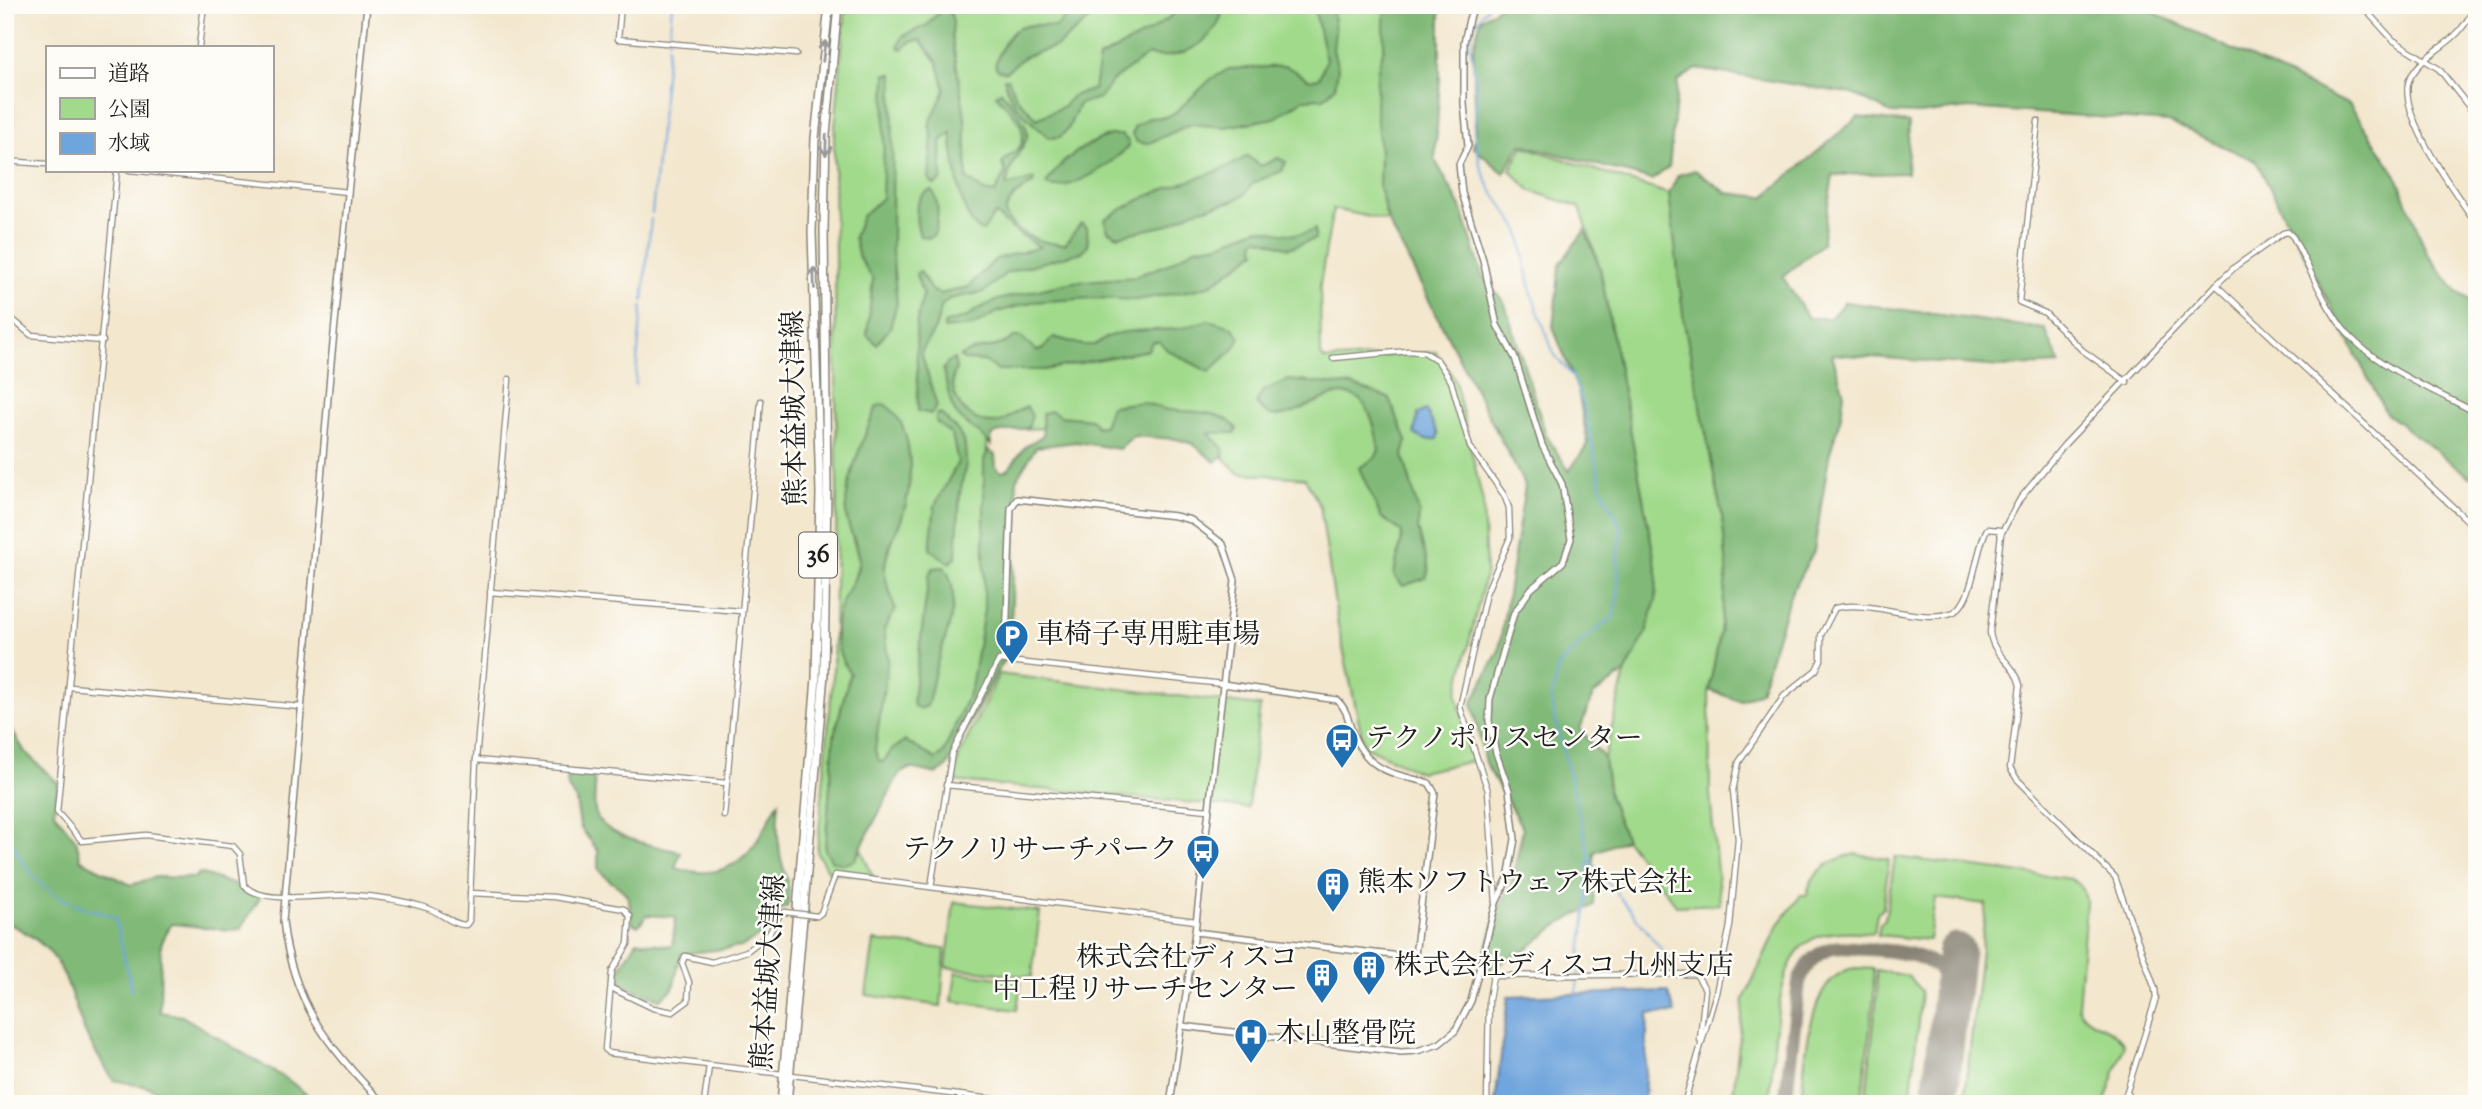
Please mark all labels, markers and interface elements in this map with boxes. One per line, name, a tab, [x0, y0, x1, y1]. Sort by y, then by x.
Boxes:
one-way arrow	[817, 40, 830, 62]
legend	[46, 46, 273, 172]
text: 道路	[108, 60, 150, 90]
text: 公園	[108, 96, 150, 126]
text: 水域	[108, 130, 150, 160]
one-way arrow	[819, 133, 832, 156]
one-way arrow	[807, 266, 820, 289]
street label: 熊本益城大津線	[774, 310, 818, 506]
road number: 36	[799, 533, 837, 578]
place label: 車椅子専用駐車場	[1036, 616, 1260, 656]
parking icon: 車椅子専用駐車場	[993, 617, 1031, 666]
place label: テクノポリスセンター	[1366, 720, 1643, 760]
bus stop icon: テクノポリスセンター	[1323, 721, 1361, 770]
place label: テクノリサーチパーク	[903, 831, 1178, 871]
bus stop icon: テクノリサーチパーク	[1184, 832, 1222, 881]
place label: 熊本ソフトウェア株式会社	[1358, 864, 1693, 904]
building icon: 熊本ソフトウェア株式会社	[1314, 865, 1352, 914]
street label: 熊本益城大津線	[743, 873, 797, 1071]
place label: 株式会社ディスコ 中工程リサーチセンター	[992, 939, 1298, 1011]
place label: 株式会社ディスコ 九州支店	[1394, 947, 1734, 987]
building icon: 株式会社ディスコ 九州支店	[1350, 948, 1388, 997]
building icon: 株式会社ディスコ 中工程リサーチセンター	[1303, 956, 1341, 1005]
place label: 木山整骨院	[1276, 1015, 1416, 1055]
hospital icon: 木山整骨院	[1232, 1016, 1270, 1065]

